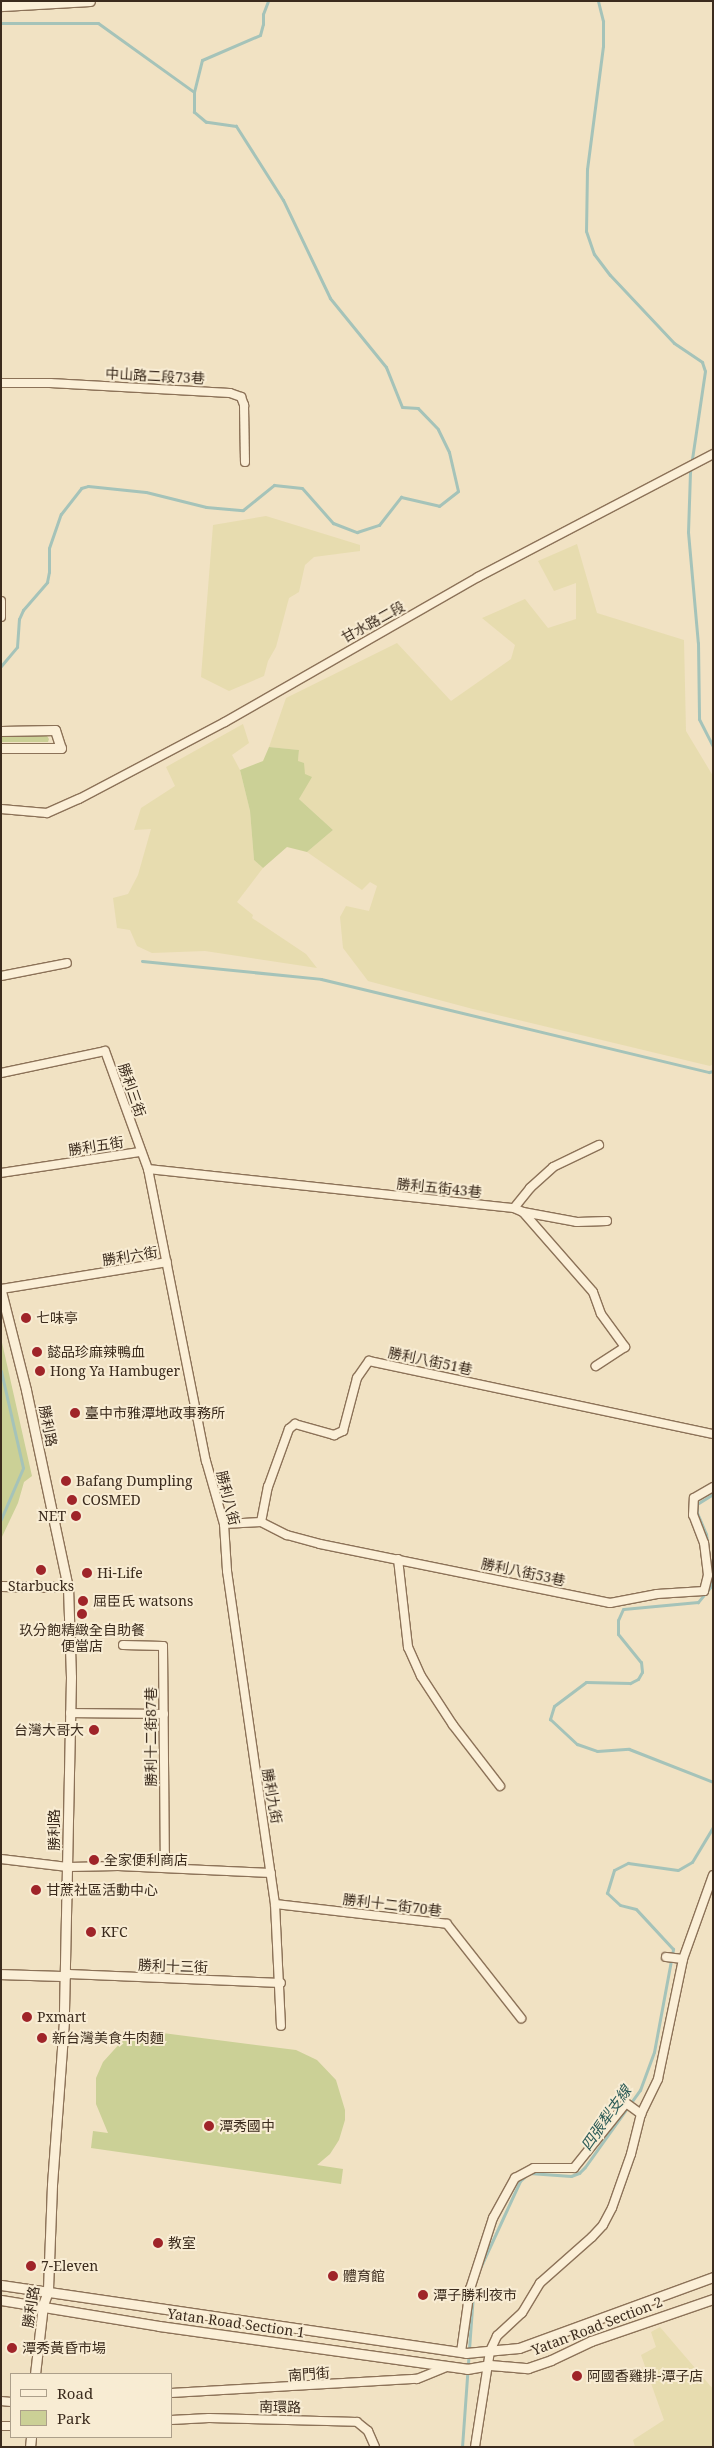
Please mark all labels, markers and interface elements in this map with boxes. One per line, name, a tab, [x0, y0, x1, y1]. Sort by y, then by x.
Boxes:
street label: 中山路二段73巷	[105, 365, 205, 387]
street label: 甘水路二段	[338, 598, 408, 646]
street label: 勝利三街	[115, 1061, 149, 1119]
street label: 勝利五街	[67, 1133, 125, 1159]
street label: 勝利五街43巷	[396, 1175, 482, 1201]
street label: 勝利六街	[101, 1243, 159, 1269]
place label: 七味亭	[36, 1310, 78, 1326]
marker: 七味亭	[20, 1312, 32, 1324]
place label: 懿品珍麻辣鴨血	[47, 1344, 145, 1360]
street label: 勝利八街51巷	[386, 1344, 474, 1378]
marker: 懿品珍麻辣鴨血	[31, 1346, 43, 1358]
place label: Hong Ya Hambuger	[50, 1363, 180, 1379]
marker: Hong Ya Hambuger	[34, 1365, 46, 1377]
street label: 勝利路	[36, 1404, 60, 1448]
place label: 臺中市雅潭地政事務所	[85, 1405, 225, 1421]
marker: 臺中市雅潭地政事務所	[69, 1407, 81, 1419]
street label: 勝利八街	[213, 1469, 243, 1527]
place label: Bafang Dumpling	[76, 1473, 193, 1489]
marker: Bafang Dumpling	[60, 1475, 72, 1487]
place label: COSMED	[82, 1492, 141, 1508]
marker: COSMED	[66, 1494, 78, 1506]
place label: NET	[38, 1508, 66, 1524]
marker: NET	[70, 1510, 82, 1522]
street label: 勝利八街53巷	[479, 1555, 567, 1589]
marker: Starbucks	[35, 1564, 47, 1576]
place label: Hi-Life	[97, 1565, 143, 1581]
marker: Hi-Life	[81, 1567, 93, 1579]
place label: Starbucks	[8, 1578, 74, 1594]
place label: 屈臣氏 watsons	[93, 1593, 193, 1609]
marker: 屈臣氏 watsons	[77, 1595, 89, 1607]
marker: 玖分飽精緻全自助餐 便當店	[76, 1608, 88, 1620]
place label: 玖分飽精緻全自助餐 便當店	[19, 1622, 145, 1654]
street label: 勝利十二街87巷	[143, 1687, 159, 1787]
place label: 台灣大哥大	[14, 1722, 84, 1738]
marker: 台灣大哥大	[88, 1724, 100, 1736]
street label: 勝利九街	[259, 1767, 285, 1825]
street label: 勝利路	[46, 1809, 62, 1851]
place label: 全家便利商店	[104, 1852, 188, 1868]
marker: 全家便利商店	[88, 1854, 100, 1866]
place label: 甘蔗社區活動中心	[46, 1882, 158, 1898]
marker: 甘蔗社區活動中心	[30, 1884, 42, 1896]
street label: 勝利十二街70巷	[342, 1891, 442, 1919]
place label: KFC	[101, 1924, 128, 1940]
marker: KFC	[85, 1926, 97, 1938]
street label: 勝利十三街	[138, 1956, 208, 1976]
place label: Pxmart	[37, 2009, 86, 2025]
marker: Pxmart	[21, 2011, 33, 2023]
place label: 新台灣美食牛肉麵	[52, 2030, 164, 2046]
marker: 新台灣美食牛肉麵	[36, 2032, 48, 2044]
water label: 四張犁支線	[577, 2082, 635, 2154]
place label: 潭秀國中	[219, 2118, 275, 2134]
marker: 潭秀國中	[203, 2120, 215, 2132]
place label: 教室	[168, 2235, 196, 2251]
marker: 教室	[152, 2237, 164, 2249]
place label: 7-Eleven	[41, 2258, 98, 2274]
marker: 7-Eleven	[25, 2260, 37, 2272]
place label: 體育館	[343, 2268, 385, 2284]
marker: 體育館	[327, 2270, 339, 2282]
street label: 勝利路	[19, 2285, 43, 2329]
place label: 潭子勝利夜市	[433, 2287, 517, 2303]
marker: 潭子勝利夜市	[417, 2289, 429, 2301]
street label: Yatan Road Section 2	[529, 2293, 665, 2359]
street label: Yatan Road Section 1	[166, 2305, 306, 2341]
place label: 潭秀黃昏市場	[22, 2340, 106, 2356]
marker: 潭秀黃昏市場	[6, 2342, 18, 2354]
street label: 南門街	[287, 2364, 331, 2384]
place label: 阿國香雞排-潭子店	[587, 2368, 703, 2384]
marker: 阿國香雞排-潭子店	[571, 2370, 583, 2382]
legend	[10, 2373, 172, 2438]
text: Road	[57, 2383, 93, 2403]
street label: 南環路	[259, 2398, 301, 2416]
text: Park	[57, 2408, 90, 2428]

